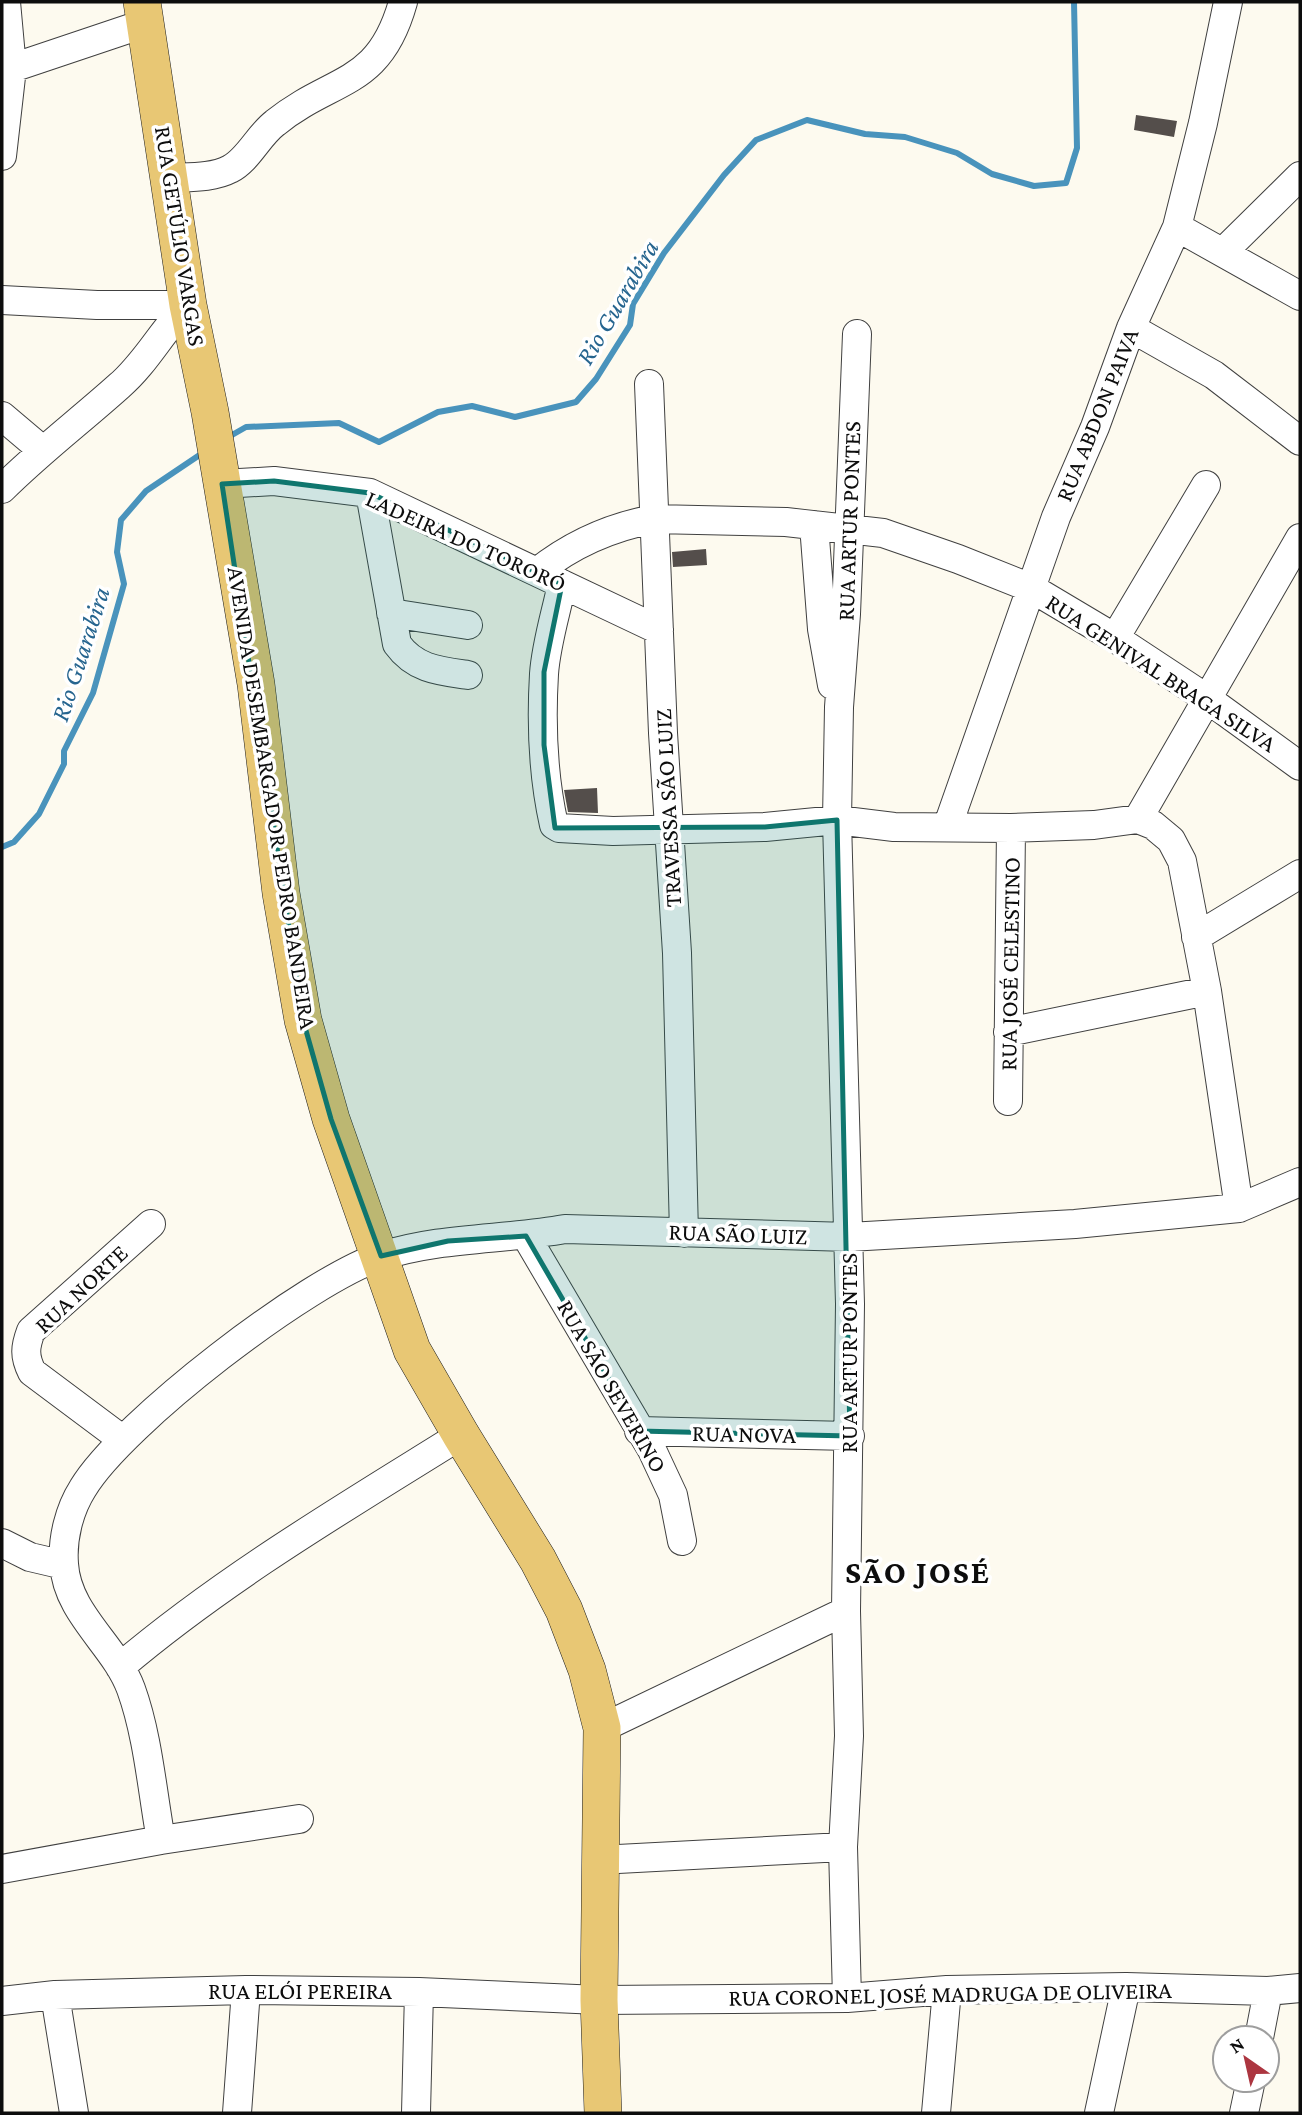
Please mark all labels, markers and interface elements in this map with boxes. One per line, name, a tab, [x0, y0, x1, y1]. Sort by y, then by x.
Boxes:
street label: RUA GETÚLIO VARGAS	[150, 124, 211, 348]
water label: Rio Guarabira	[570, 235, 665, 370]
street label: RUA ABDON PAIVA	[1050, 324, 1144, 505]
street label: RUA ARTUR PONTES	[832, 420, 865, 622]
street label: LADEIRA DO TORORÓ	[362, 484, 571, 597]
street label: AVENIDA DESEMBARGADOR PEDRO BANDEIRA	[223, 565, 323, 1032]
water label: Rio Guarabira	[45, 584, 116, 725]
street label: RUA GENIVAL BRAGA SILVA	[1041, 588, 1282, 757]
street label: TRAVESSA SÃO LUIZ	[649, 708, 686, 908]
street label: RUA JOSÉ CELESTINO	[994, 857, 1025, 1071]
street label: RUA SÃO LUIZ	[668, 1218, 808, 1249]
street label: RUA NORTE	[29, 1239, 133, 1338]
street label: RUA ARTUR PONTES	[835, 1253, 862, 1453]
street label: RUA SÃO SEVERINO	[552, 1295, 673, 1477]
street label: RUA NOVA	[692, 1419, 797, 1448]
district label: SÃO JOSÉ	[845, 1554, 991, 1590]
street label: RUA CORONEL JOSÉ MADRUGA DE OLIVEIRA	[728, 1976, 1172, 2011]
street label: RUA ELÓI PEREIRA	[208, 1977, 392, 2004]
north arrow	[1211, 2024, 1281, 2094]
text: N	[1226, 2033, 1248, 2058]

